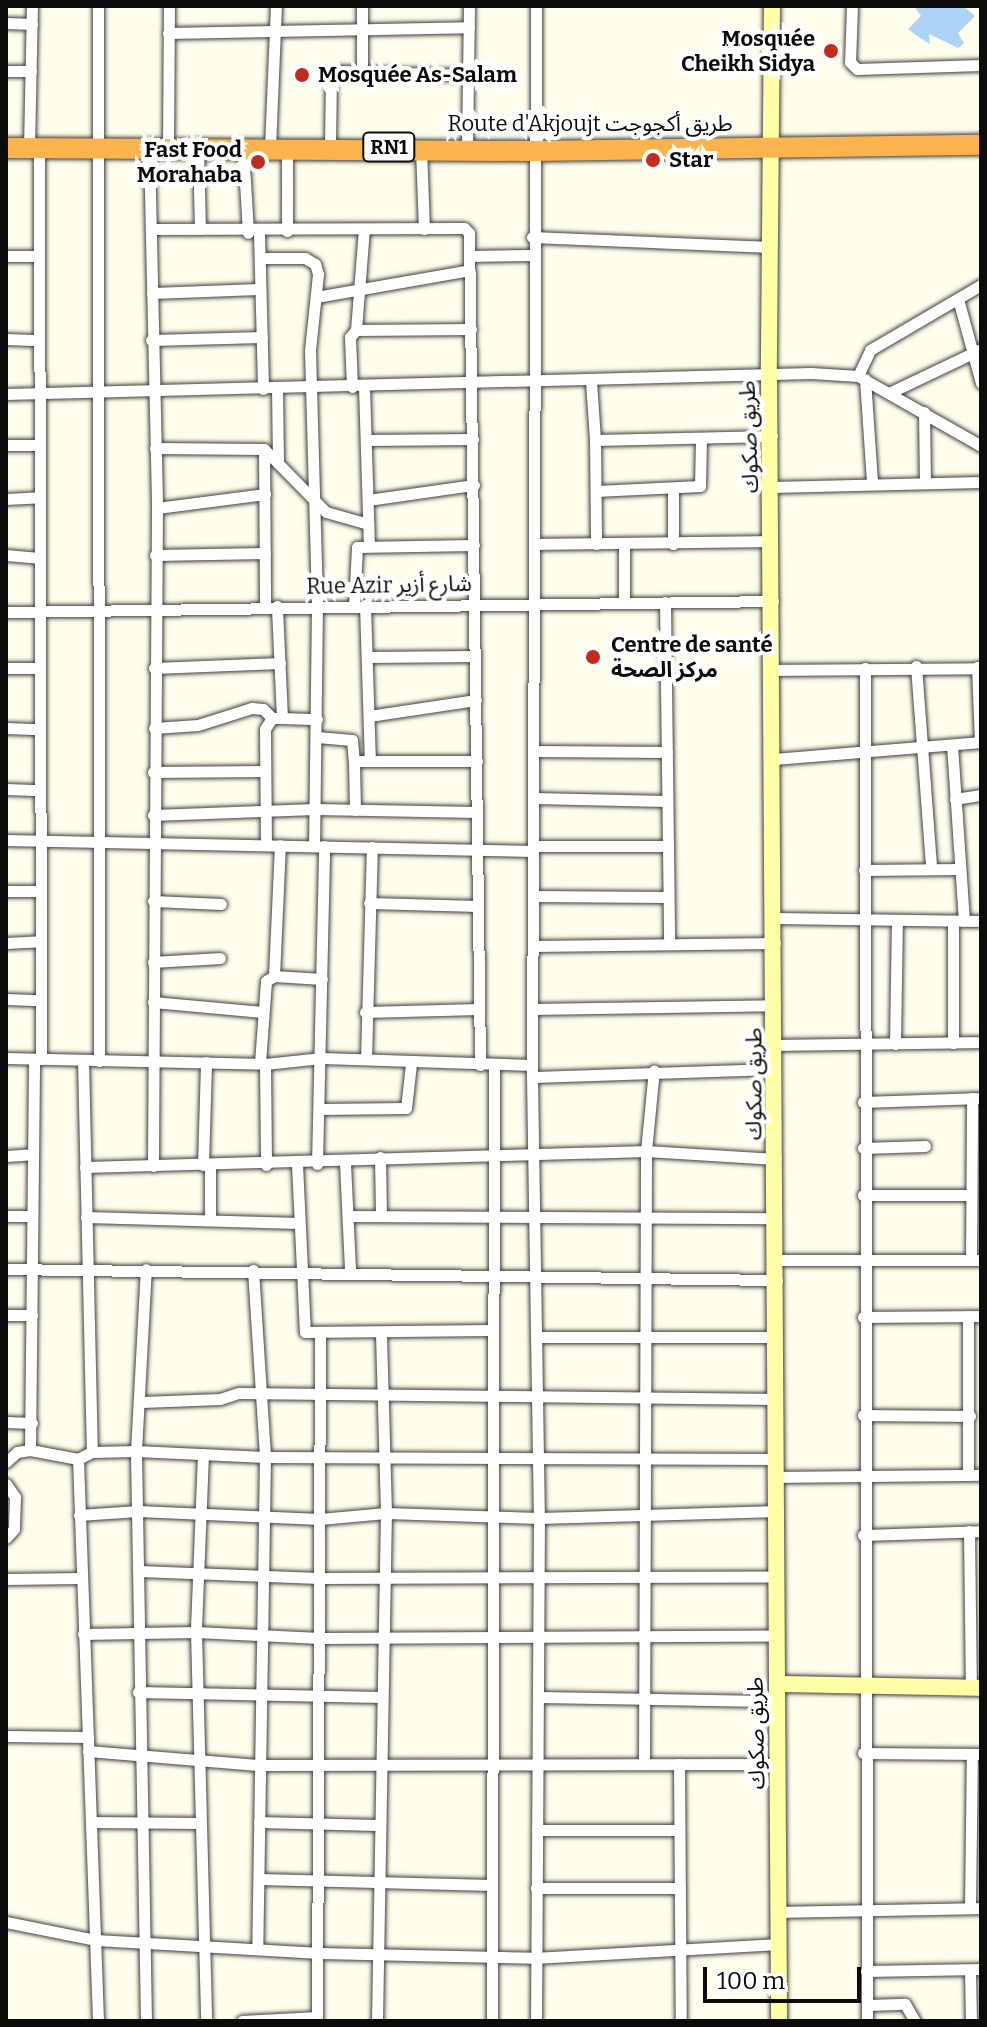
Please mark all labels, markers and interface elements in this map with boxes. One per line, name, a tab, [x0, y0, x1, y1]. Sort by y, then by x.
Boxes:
place label: Mosquée Cheikh Sidya	[681, 25, 815, 76]
marker: Mosquée Cheikh Sidya	[822, 42, 840, 60]
place label: Mosquée As-Salam	[318, 62, 517, 88]
marker: Mosquée As-Salam	[293, 66, 311, 84]
street label: Route d'Akjoujt طريق أكجوجت	[447, 111, 733, 137]
road number: RN1	[361, 131, 417, 163]
place label: Fast Food Morahaba	[137, 136, 242, 188]
place label: Star	[669, 147, 713, 173]
marker: Star	[644, 151, 662, 169]
marker: Fast Food Morahaba	[249, 153, 267, 171]
street label: طريق صكوك	[734, 380, 764, 494]
street label: Rue Azir شارع أزير	[306, 570, 472, 600]
place label: Centre de santé مركز الصحة	[611, 631, 772, 682]
marker: Centre de santé مركز الصحة	[582, 646, 604, 668]
street label: طريق صكوك	[741, 1028, 767, 1140]
street label: طريق صكوك	[742, 1677, 770, 1789]
scale bar	[707, 1951, 865, 2001]
text: 100 m	[717, 1967, 785, 1995]

